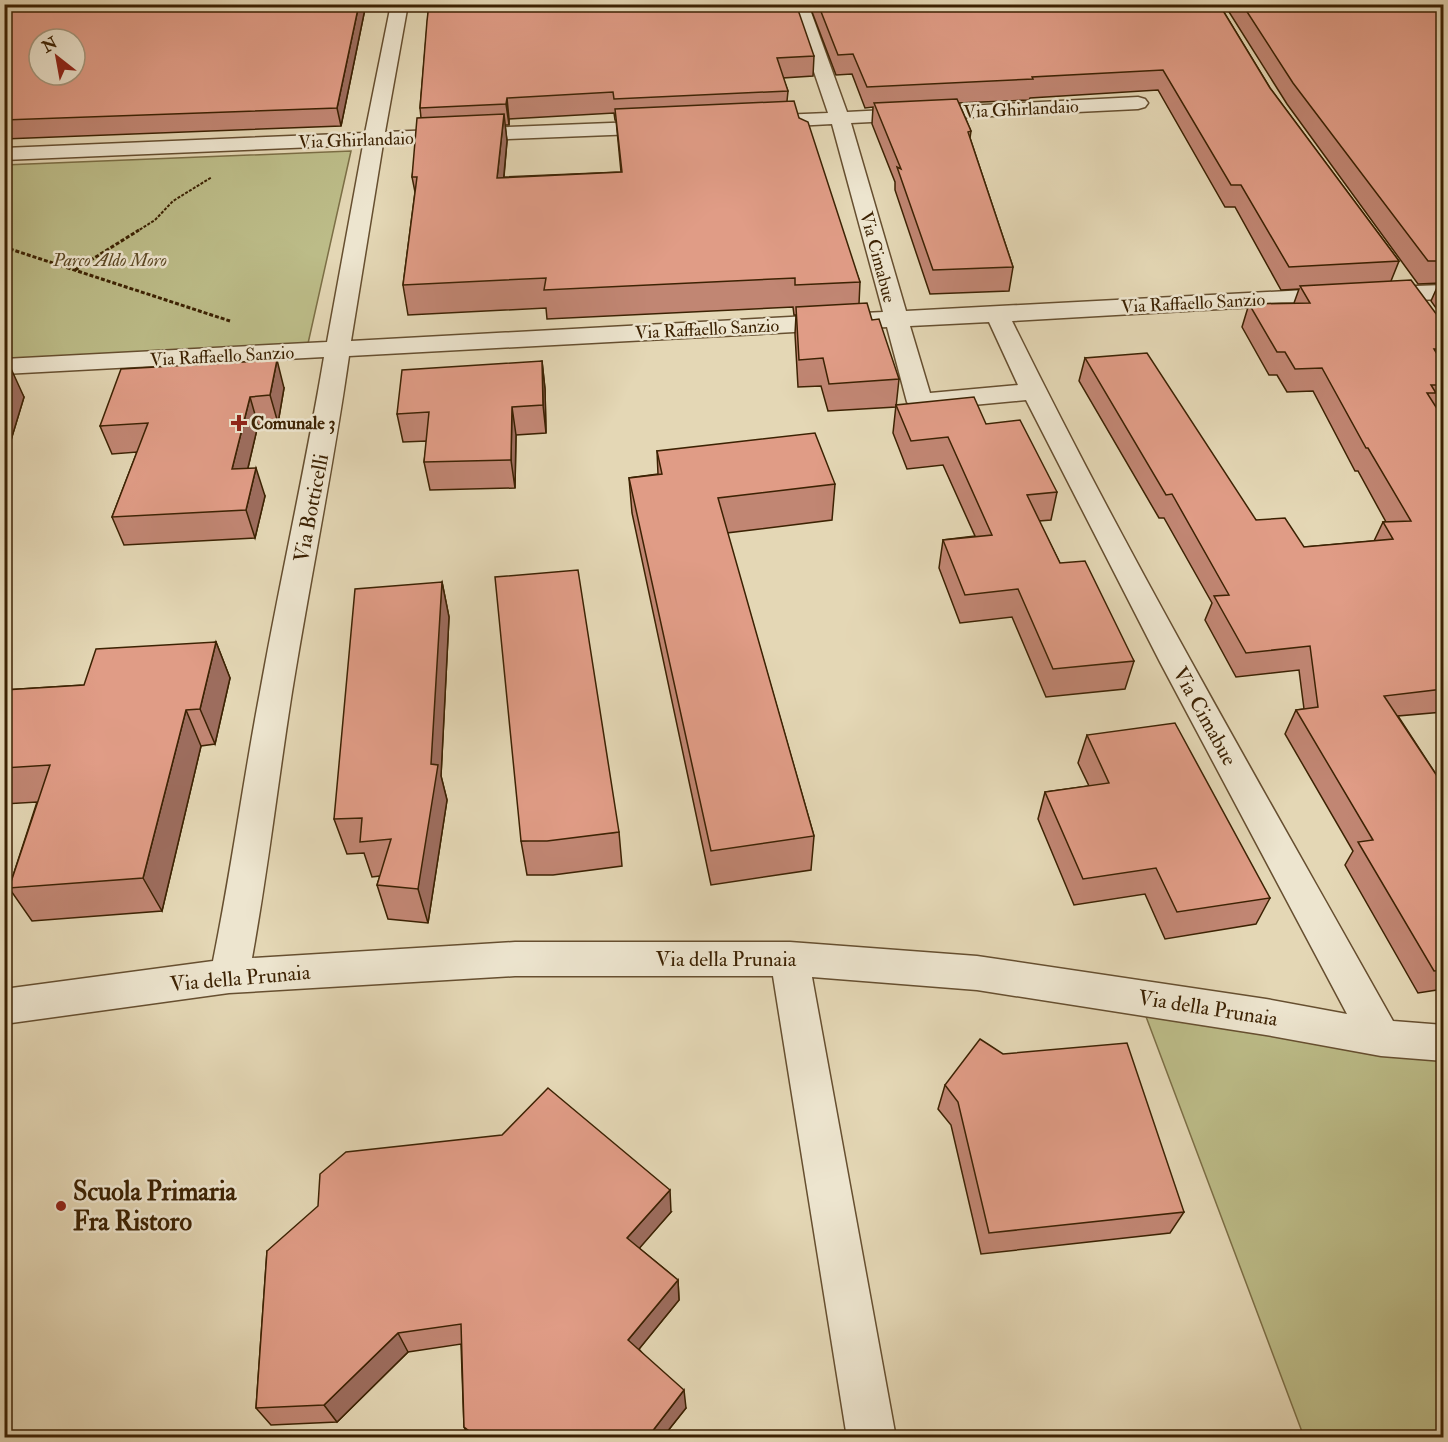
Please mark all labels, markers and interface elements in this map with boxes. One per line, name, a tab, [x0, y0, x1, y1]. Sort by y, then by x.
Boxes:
north arrow	[27, 27, 87, 87]
text: N	[38, 32, 62, 58]
street label: Via Ghirlandaio	[963, 95, 1080, 124]
street label: Via Ghirlandaio	[298, 127, 414, 154]
street label: Via Cimabue	[854, 209, 901, 306]
park label: Parco Aldo Moro	[52, 249, 167, 272]
street label: Via Raffaello Sanzio	[1120, 288, 1266, 319]
street label: Via Raffaello Sanzio	[634, 314, 780, 345]
street label: Via Raffaello Sanzio	[149, 341, 295, 372]
place label: Comunale 3	[251, 412, 336, 435]
marker: Comunale 3	[232, 416, 246, 430]
street label: Via Botticelli	[288, 451, 335, 565]
street label: Via Cimabue	[1166, 662, 1243, 771]
street label: Via della Prunaia	[656, 946, 797, 973]
street label: Via della Prunaia	[169, 959, 312, 998]
street label: Via della Prunaia	[1136, 984, 1280, 1033]
place label: Scuola Primaria Fra Ristoro	[73, 1176, 238, 1238]
marker: Scuola Primaria Fra Ristoro	[54, 1199, 68, 1213]

